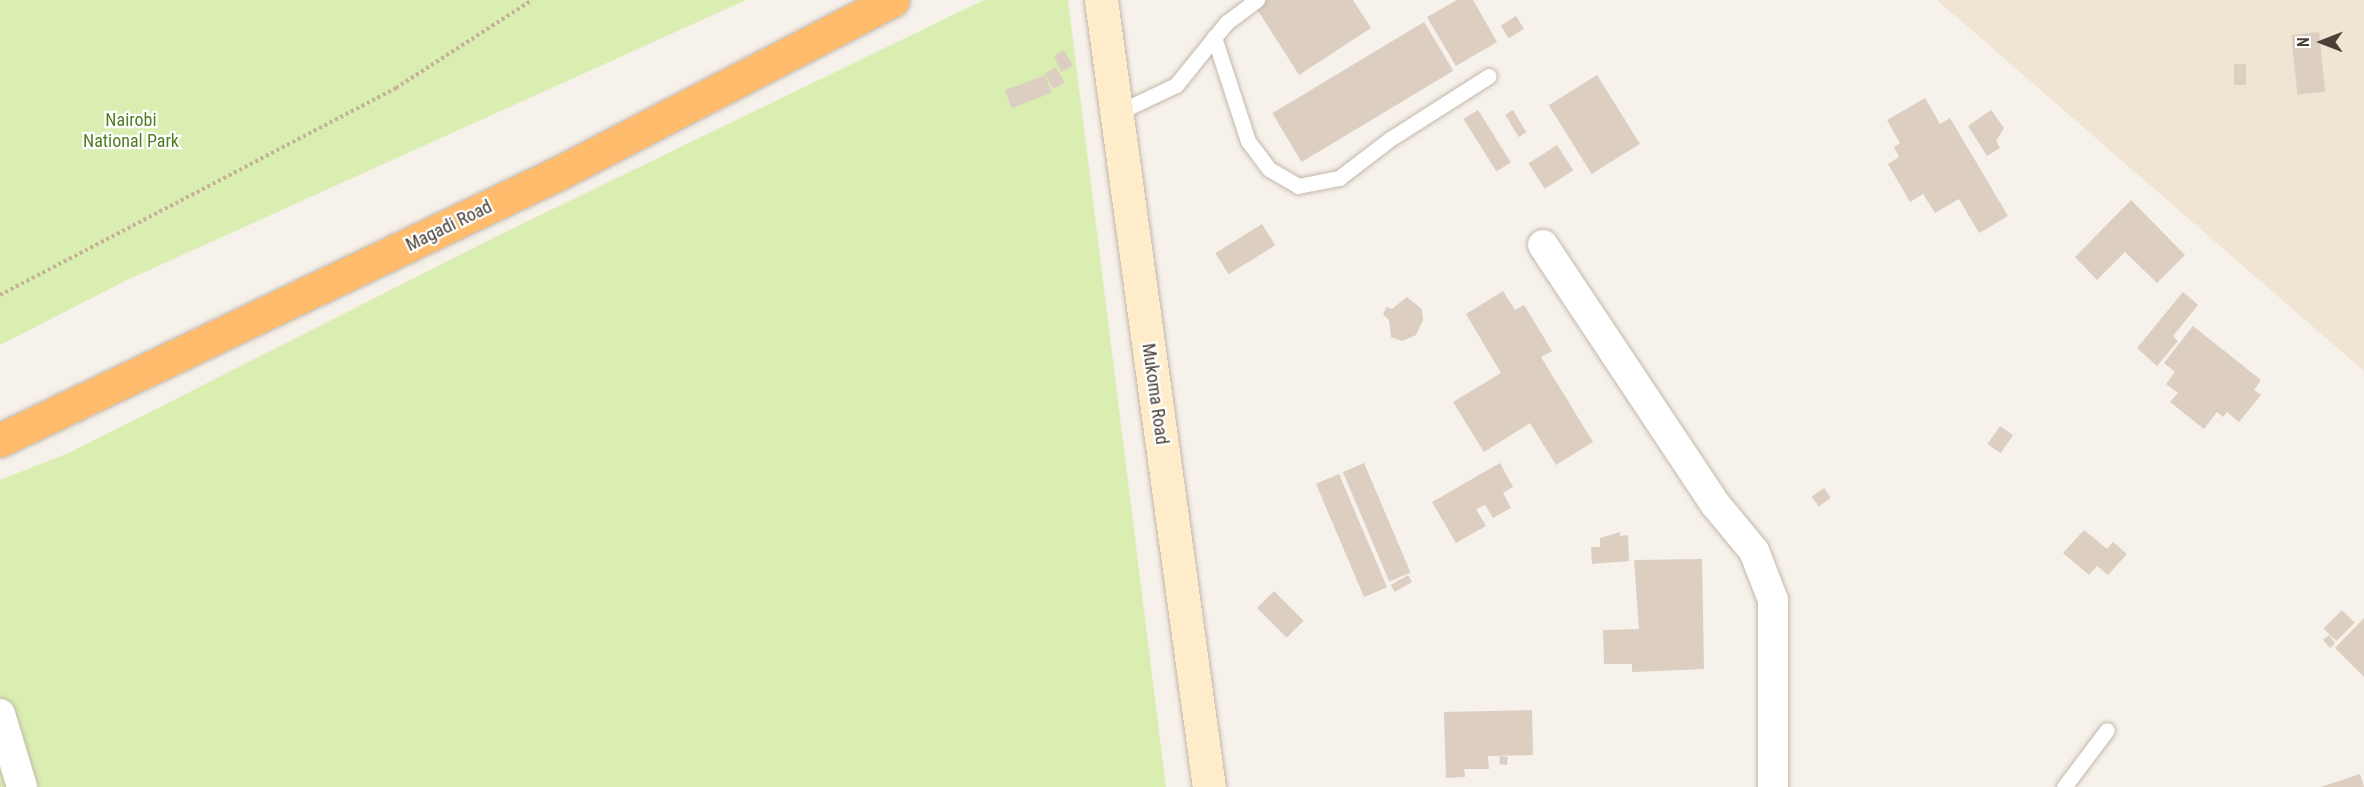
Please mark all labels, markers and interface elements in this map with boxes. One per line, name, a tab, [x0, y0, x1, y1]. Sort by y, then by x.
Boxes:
north arrow	[2292, 12, 2352, 72]
text: N	[2294, 37, 2313, 47]
park label: Nairobi National Park	[83, 110, 179, 152]
street label: Magadi Road	[402, 196, 496, 256]
street label: Mukoma Road	[1137, 342, 1173, 446]

